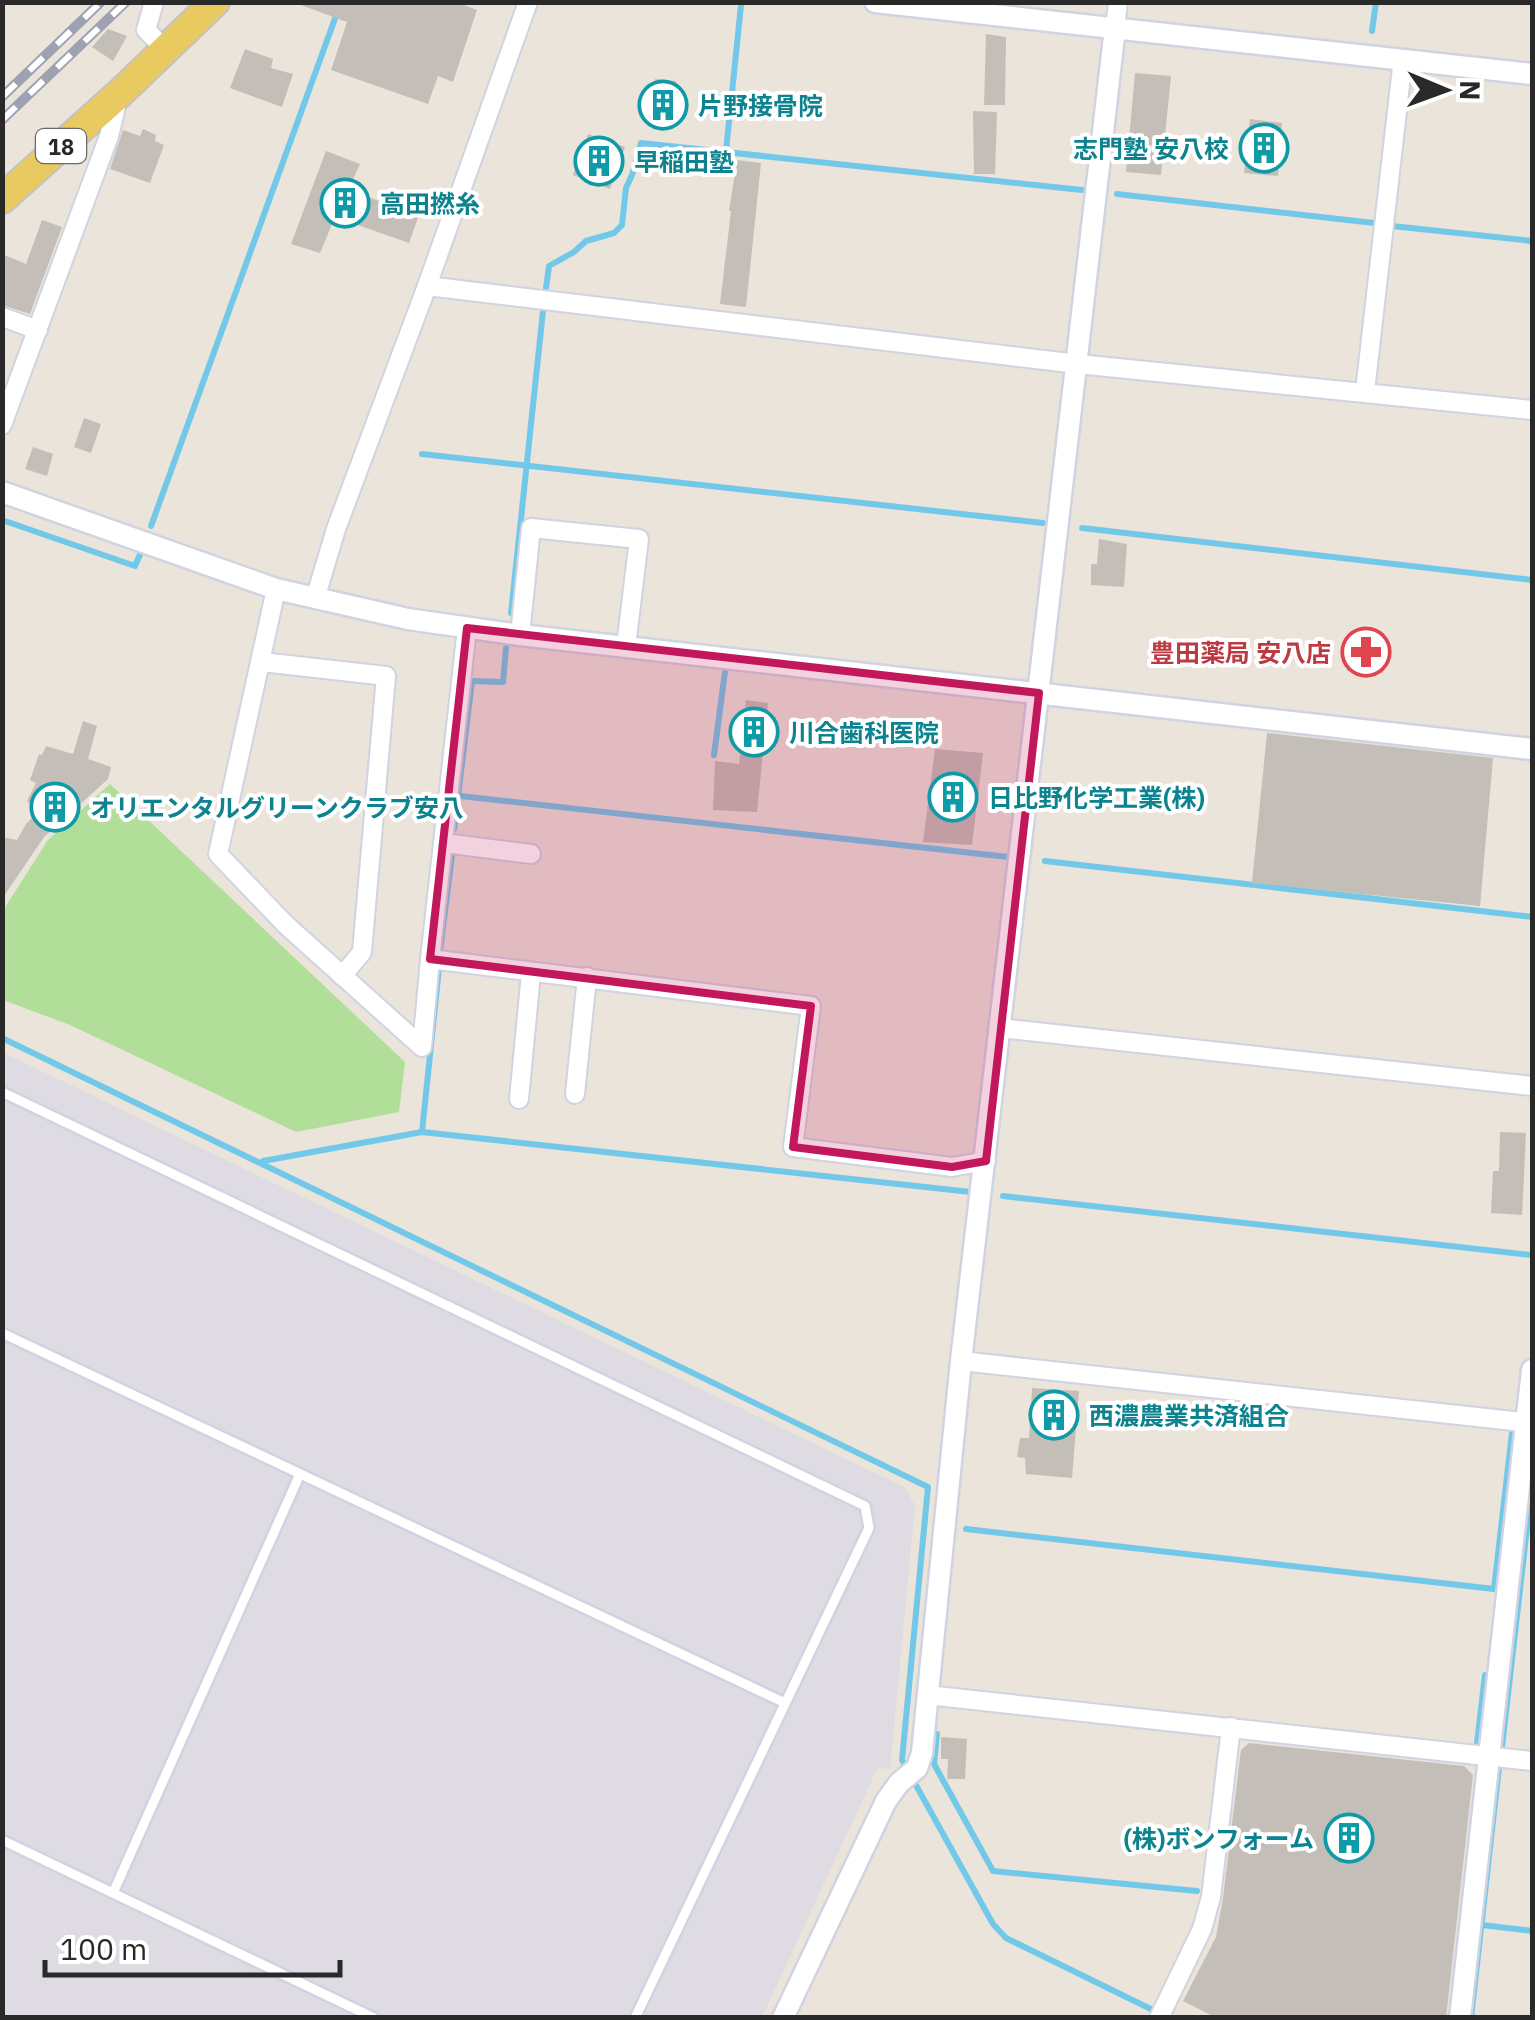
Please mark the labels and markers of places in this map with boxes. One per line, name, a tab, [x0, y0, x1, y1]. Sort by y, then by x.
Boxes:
building icon: 片野接骨院	[637, 79, 689, 131]
place label: 片野接骨院	[698, 89, 823, 122]
building icon: 志門塾 安八校	[1238, 122, 1290, 174]
place label: 志門塾 安八校	[1073, 132, 1229, 165]
building icon: 早稲田塾	[573, 135, 625, 187]
place label: 早稲田塾	[634, 145, 734, 178]
building icon: 高田撚糸	[319, 177, 371, 229]
place label: 高田撚糸	[380, 187, 480, 220]
pharmacy icon: 豊田薬局 安八店	[1340, 626, 1392, 678]
place label: 豊田薬局 安八店	[1150, 636, 1331, 669]
building icon: 川合歯科医院	[728, 706, 780, 758]
place label: 川合歯科医院	[789, 716, 939, 749]
building icon: 日比野化学工業(株)	[927, 771, 979, 823]
building icon: オリエンタルグリーンクラブ安八	[29, 781, 81, 833]
place label: 日比野化学工業(株)	[988, 781, 1205, 814]
place label: オリエンタルグリーンクラブ安八	[90, 791, 464, 824]
building icon: 西濃農業共済組合	[1028, 1389, 1080, 1441]
place label: 西濃農業共済組合	[1089, 1399, 1289, 1432]
building icon: (株)ボンフォーム	[1323, 1812, 1375, 1864]
place label: (株)ボンフォーム	[1124, 1822, 1314, 1855]

